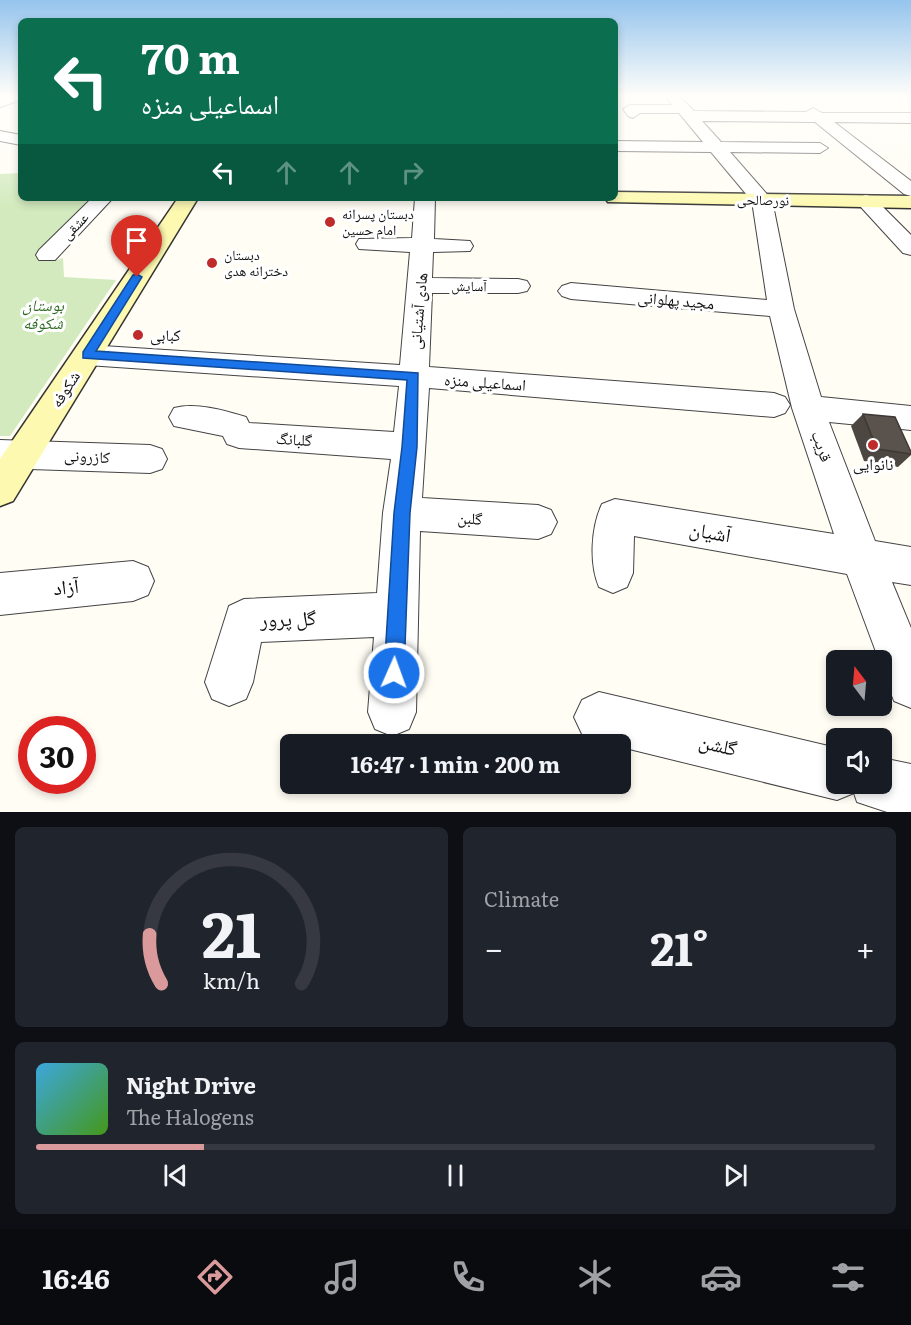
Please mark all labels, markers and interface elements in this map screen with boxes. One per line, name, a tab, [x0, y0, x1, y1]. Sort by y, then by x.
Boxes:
text: 70 m	[141, 25, 240, 87]
icon: left	[42, 42, 120, 120]
text: اسماعیلی منزه	[141, 82, 279, 122]
icon: left	[207, 156, 240, 189]
icon: ahead	[270, 156, 303, 189]
icon: ahead	[333, 156, 366, 189]
icon: right	[396, 156, 429, 189]
street label: نورصالحی	[737, 189, 789, 209]
place label: دبستان پسرانه امام حسین	[342, 203, 414, 240]
street label: عشقی	[56, 207, 92, 244]
pin	[111, 215, 162, 277]
marker: دبستان پسرانه امام حسین	[323, 215, 337, 229]
icon: arrive	[120, 224, 153, 257]
place label: دبستان دخترانه هدی	[224, 244, 288, 280]
marker: دبستان دخترانه هدی	[205, 256, 219, 270]
street label: هادی آشتیانی	[402, 271, 432, 350]
street label: آسایش	[451, 275, 487, 295]
street label: مجید پهلوانی	[637, 284, 715, 314]
park label: بوستان شکوفه	[22, 292, 64, 334]
place label: کبابی	[150, 322, 181, 346]
marker: کبابی	[131, 328, 145, 342]
street label: شکوفه	[43, 365, 85, 411]
street label: اسماعیلی منزه	[443, 366, 527, 396]
street label: گلبانگ	[275, 425, 313, 451]
street label: قریب	[806, 427, 840, 465]
marker: نانوایی	[866, 438, 880, 452]
street label: کازرونی	[63, 442, 111, 468]
place label: نانوایی	[853, 451, 893, 475]
street label: گلبن	[457, 504, 484, 530]
street label: آشیان	[687, 512, 734, 549]
street label: آزاد	[52, 569, 81, 601]
street label: گل پرور	[258, 601, 317, 633]
position arrow	[362, 641, 426, 705]
north arrow	[826, 650, 892, 716]
map controls	[826, 650, 892, 794]
speed limit sign: 30	[18, 716, 96, 794]
street label: گلشن	[696, 724, 741, 762]
button: sound	[826, 728, 892, 794]
text: 16:47 · 1 min · 200 m	[351, 747, 560, 780]
text: Climate	[484, 883, 559, 913]
text: 21	[202, 885, 261, 977]
text: 21°	[650, 913, 709, 980]
text: −	[484, 922, 503, 971]
text: +	[856, 922, 875, 971]
text: km/h	[203, 964, 260, 996]
text: Night Drive	[126, 1068, 256, 1101]
text: The Halogens	[126, 1101, 254, 1131]
icon: previous	[159, 1159, 192, 1192]
icon: pause	[439, 1159, 472, 1192]
icon: next	[719, 1159, 752, 1192]
icon: directions	[194, 1256, 236, 1298]
icon: music	[321, 1256, 363, 1298]
icon: phone	[447, 1256, 489, 1298]
icon: climate	[574, 1256, 616, 1298]
icon: car	[700, 1256, 742, 1298]
icon: filters	[827, 1256, 869, 1298]
text: 16:46	[42, 1257, 110, 1297]

